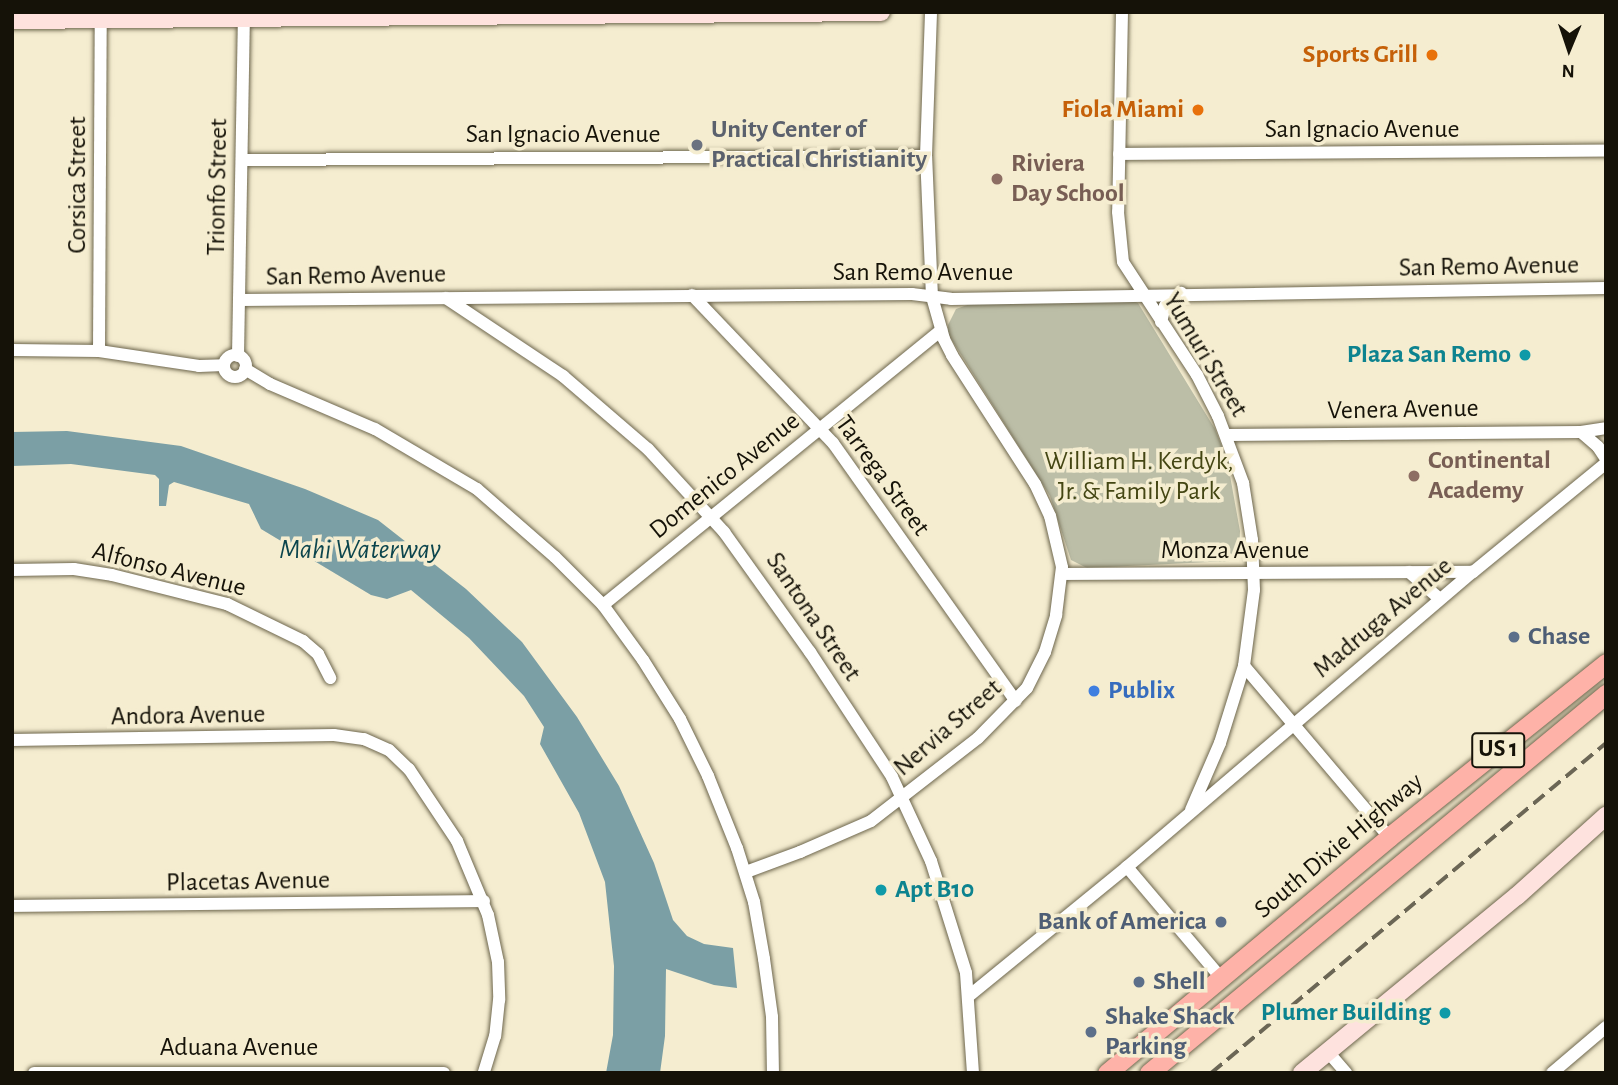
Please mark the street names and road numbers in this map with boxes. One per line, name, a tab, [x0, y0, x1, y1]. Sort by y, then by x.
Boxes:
street label: San Ignacio Avenue	[1265, 114, 1459, 146]
street label: Corsica Street	[62, 116, 94, 254]
street label: Trionfo Street	[201, 118, 235, 256]
street label: San Ignacio Avenue	[466, 119, 660, 151]
street label: San Remo Avenue	[1399, 250, 1579, 284]
street label: San Remo Avenue	[833, 257, 1013, 289]
street label: San Remo Avenue	[266, 259, 446, 293]
street label: Yumuri Street	[1156, 287, 1254, 423]
street label: Venera Avenue	[1327, 393, 1479, 427]
street label: Domenico Avenue	[643, 406, 807, 546]
street label: Tarrega Street	[828, 410, 936, 542]
street label: Monza Avenue	[1161, 535, 1309, 567]
street label: Alfonso Avenue	[89, 536, 249, 604]
street label: Santona Street	[759, 547, 867, 687]
street label: Madruga Avenue	[1307, 551, 1459, 685]
street label: Nervia Street	[888, 673, 1008, 783]
street label: Andora Avenue	[111, 699, 265, 733]
road number: US 1	[1470, 730, 1526, 770]
street label: South Dixie Highway	[1248, 766, 1430, 926]
street label: Placetas Avenue	[166, 865, 330, 899]
street label: Aduana Avenue	[160, 1032, 318, 1064]

